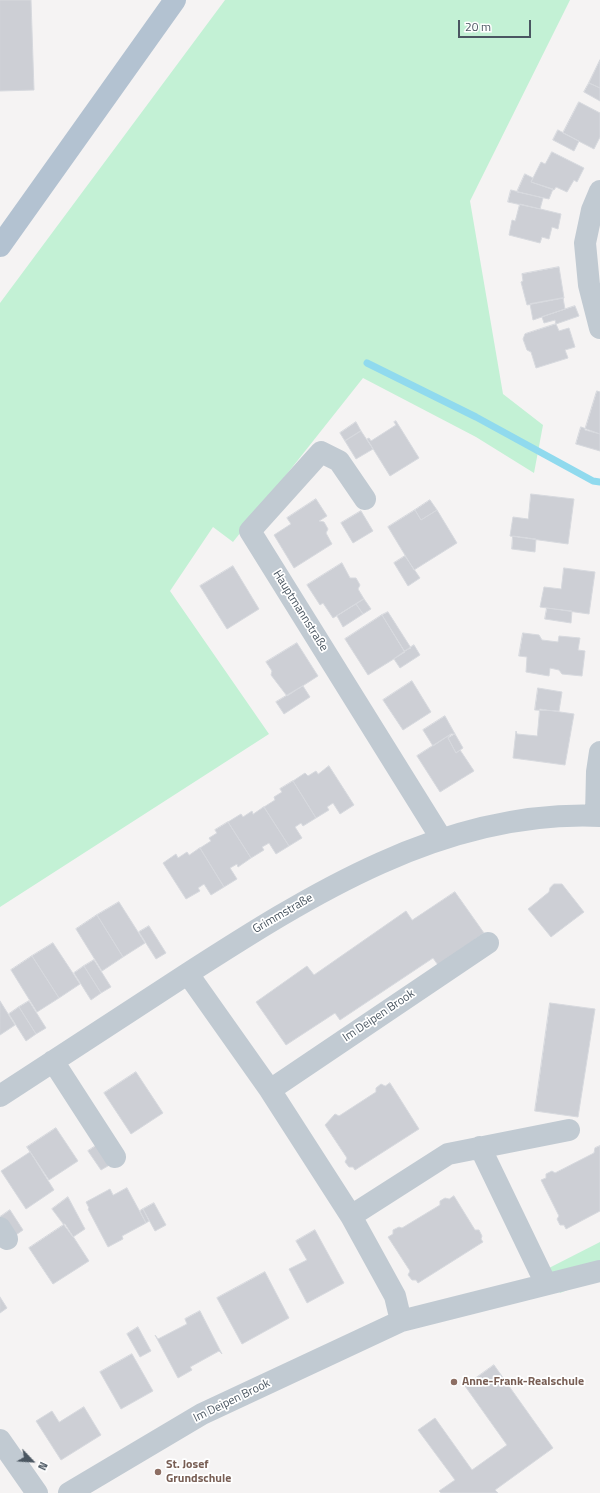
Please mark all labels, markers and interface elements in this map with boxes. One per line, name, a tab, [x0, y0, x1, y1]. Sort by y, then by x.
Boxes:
scale bar	[460, 12, 533, 38]
text: 20 m	[465, 17, 491, 36]
street label: Hauptmannstraße	[269, 568, 331, 654]
street label: Grimmstraße	[250, 891, 316, 937]
street label: Im Deipen Brook	[340, 987, 418, 1045]
place label: Anne-Frank-Realschule	[462, 1375, 584, 1389]
street label: Im Deipen Brook	[191, 1376, 273, 1426]
marker: Anne-Frank-Realschule	[449, 1377, 459, 1387]
north arrow	[12, 1441, 52, 1481]
place label: St. Josef Grundschule	[166, 1458, 231, 1486]
text: N	[34, 1459, 52, 1473]
marker: St. Josef Grundschule	[153, 1467, 163, 1477]

